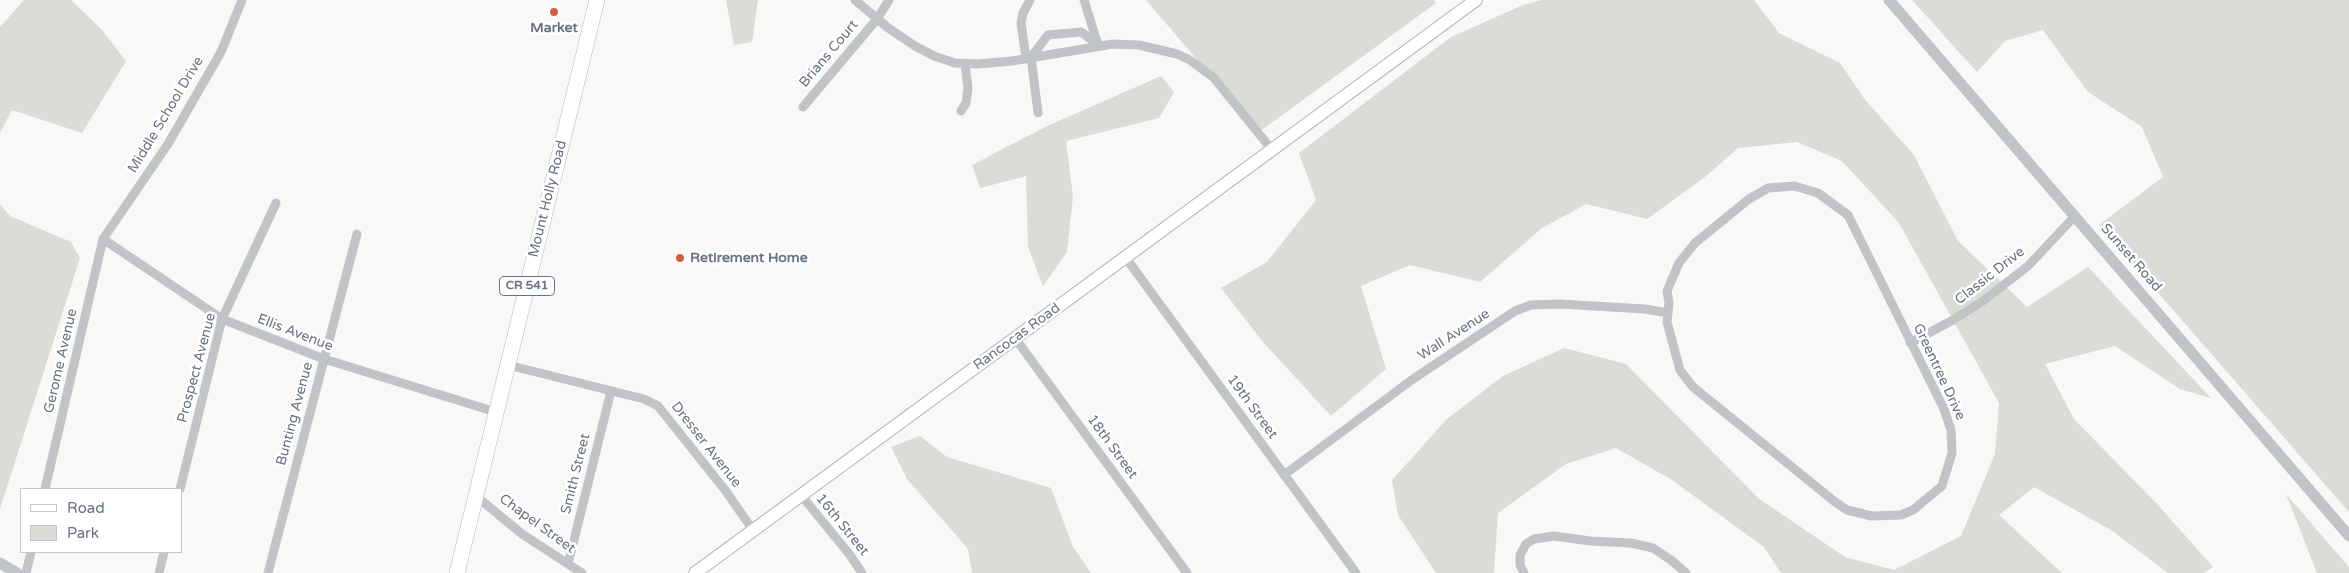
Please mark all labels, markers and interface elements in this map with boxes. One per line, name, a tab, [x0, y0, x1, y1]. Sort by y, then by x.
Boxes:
marker: Market	[548, 6, 560, 18]
street label: Brians Court	[796, 17, 862, 91]
place label: Market	[530, 20, 578, 36]
street label: Middle School Drive	[125, 54, 207, 176]
street label: Mount Holly Road	[525, 139, 571, 259]
street label: Sunset Road	[2097, 221, 2165, 295]
street label: Classic Drive	[1952, 244, 2028, 308]
place label: Retirement Home	[690, 250, 808, 266]
marker: Retirement Home	[674, 252, 686, 264]
road number: CR 541	[500, 276, 554, 296]
street label: Rancocas Road	[970, 300, 1064, 374]
street label: Wall Avenue	[1415, 306, 1493, 364]
street label: Gerome Avenue	[41, 307, 81, 415]
street label: Prospect Avenue	[174, 311, 220, 425]
street label: Ellis Avenue	[255, 311, 335, 355]
street label: Greentree Drive	[1909, 321, 1969, 423]
street label: Bunting Avenue	[273, 360, 317, 468]
street label: 19th Street	[1223, 372, 1281, 442]
street label: Dresser Avenue	[667, 399, 745, 491]
street label: 18th Street	[1083, 412, 1141, 482]
street label: Smith Street	[558, 432, 594, 516]
legend	[20, 488, 182, 553]
street label: Chapel Street	[496, 491, 578, 557]
street label: 16th Street	[812, 491, 872, 559]
text: Road	[67, 499, 105, 517]
text: Park	[67, 524, 99, 542]

